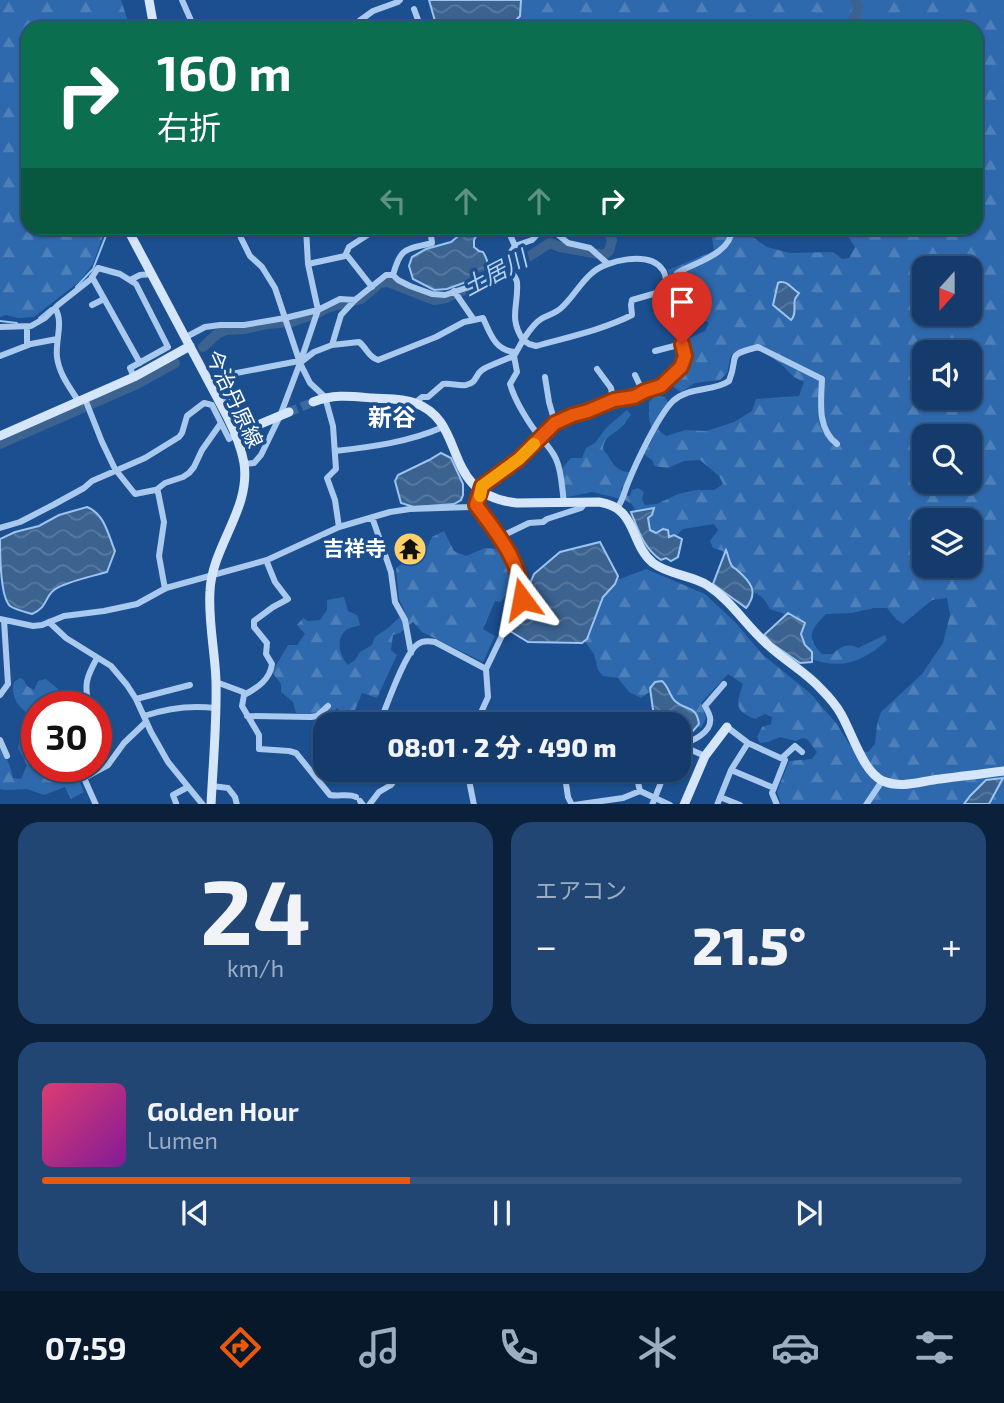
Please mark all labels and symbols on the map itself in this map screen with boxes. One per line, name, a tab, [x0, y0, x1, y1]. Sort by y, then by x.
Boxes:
water label: 土居川	[457, 242, 534, 301]
north arrow	[912, 256, 982, 326]
pin	[652, 272, 712, 344]
street label: 今治丹原線	[202, 346, 269, 451]
district label: 新谷	[368, 402, 416, 431]
temple icon: 吉祥寺	[391, 530, 429, 568]
place label: 吉祥寺	[323, 535, 386, 560]
position arrow	[485, 562, 559, 636]
speed limit sign: 30	[21, 691, 112, 782]

